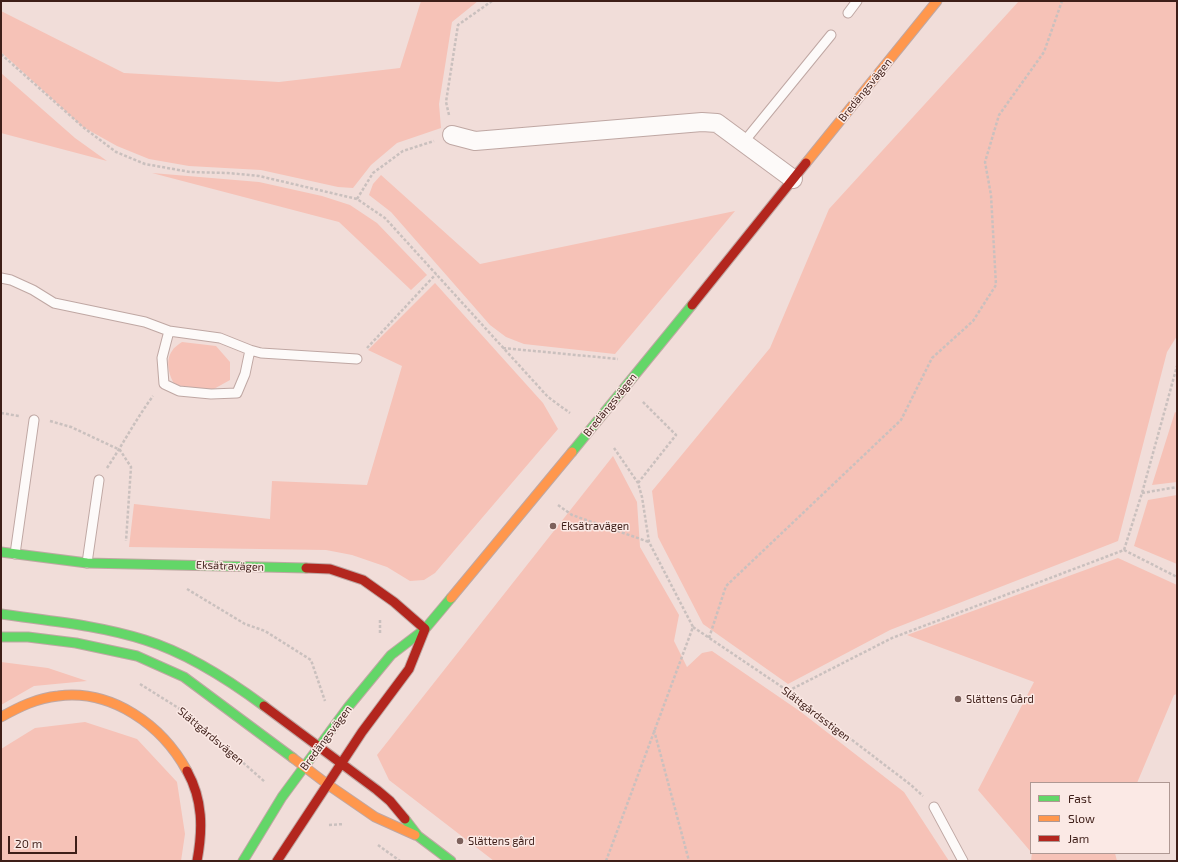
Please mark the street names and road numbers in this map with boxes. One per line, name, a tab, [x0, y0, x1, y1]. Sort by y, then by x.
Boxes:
street label: Bredängsvägen	[835, 56, 895, 124]
street label: Bredängsvägen	[580, 371, 640, 439]
street label: Eksätravägen	[196, 558, 264, 574]
street label: Slättgårdsstigen	[779, 684, 853, 744]
street label: Bredängsvägen	[297, 703, 355, 773]
street label: Slättgårdsvägen	[175, 704, 247, 768]

